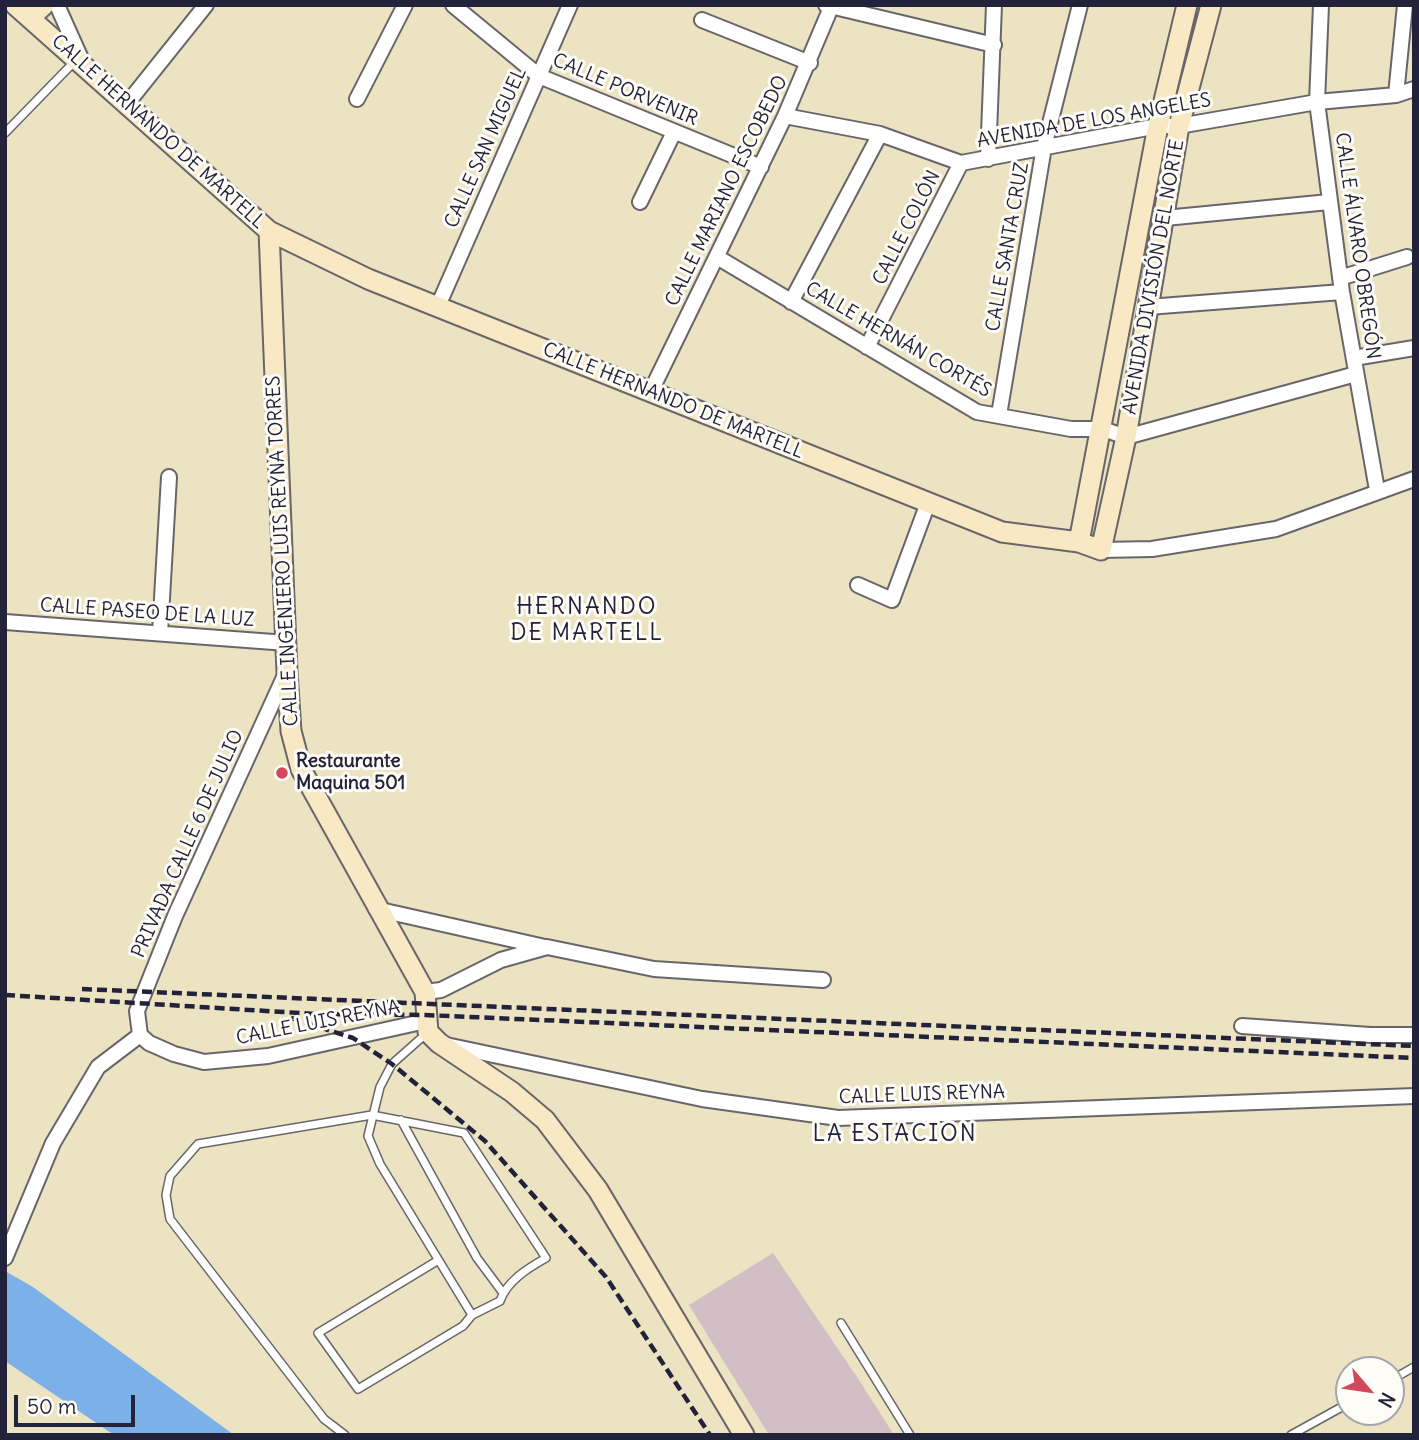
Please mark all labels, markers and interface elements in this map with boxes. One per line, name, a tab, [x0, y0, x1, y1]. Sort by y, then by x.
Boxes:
street label: CALLE HERNANDO DE MARTELL	[47, 30, 269, 234]
street label: CALLE PORVENIR	[549, 49, 701, 131]
street label: CALLE SAN MIGUEL	[440, 64, 532, 232]
street label: CALLE MARIANO ESCOBEDO	[661, 72, 793, 310]
street label: AVENIDA DE LOS ANGELES	[975, 89, 1213, 153]
street label: CALLE ÁLVARO OBREGÓN	[1330, 131, 1384, 361]
street label: AVENIDA DIVISIÓN DEL NORTE	[1119, 138, 1189, 416]
street label: CALLE SANTA CRUZ	[982, 161, 1034, 333]
street label: CALLE COLÓN	[868, 167, 946, 289]
street label: CALLE HERNÁN CORTÉS	[801, 277, 995, 403]
street label: CALLE HERNANDO DE MARTELL	[539, 338, 807, 464]
street label: CALLE INGENIERO LUIS REYNA TORRES	[262, 375, 304, 727]
district label: HERNANDO DE MARTELL	[512, 593, 662, 647]
street label: CALLE PASEO DE LA LUZ	[39, 594, 255, 632]
street label: PRIVADA CALLE 6 DE JULIO	[127, 726, 249, 962]
place label: Restaurante Maquina 501	[296, 751, 405, 795]
marker: Restaurante Maquina 501	[274, 765, 290, 781]
street label: CALLE LUIS REYNA	[234, 996, 402, 1050]
street label: CALLE LUIS REYNA	[838, 1081, 1006, 1109]
district label: LA ESTACION	[814, 1120, 976, 1148]
north arrow	[1335, 1356, 1405, 1426]
scale bar	[18, 1380, 138, 1424]
text: N	[1373, 1389, 1400, 1412]
text: 50 m	[27, 1393, 76, 1420]

